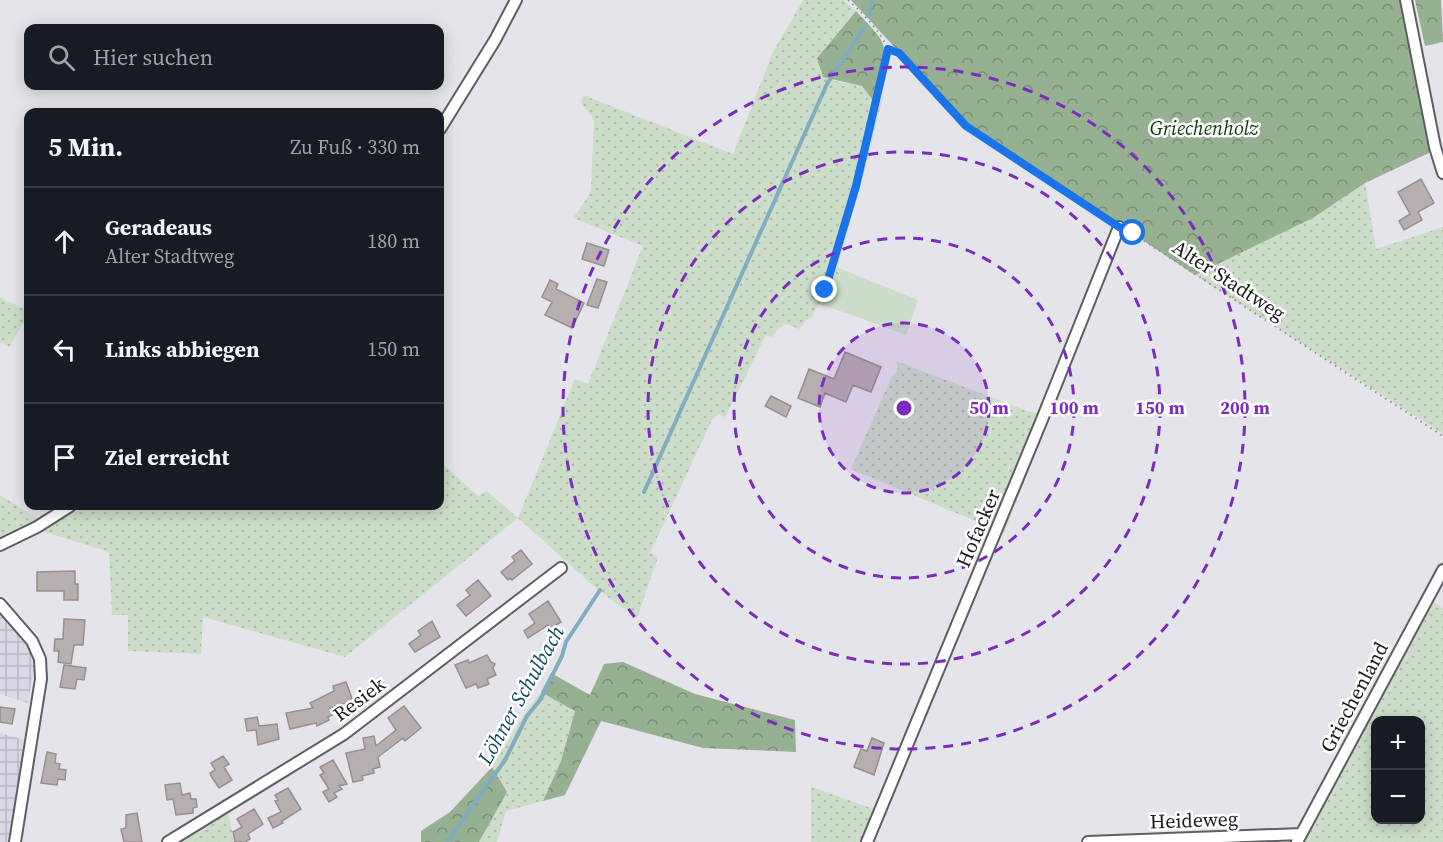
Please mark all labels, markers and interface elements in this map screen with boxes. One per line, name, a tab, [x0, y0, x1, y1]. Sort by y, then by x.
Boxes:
search box	[24, 24, 444, 90]
icon: search	[45, 41, 78, 74]
text: Hier suchen	[93, 42, 213, 72]
park label: Griechenholz	[1150, 114, 1259, 142]
text: 5 Min.	[48, 129, 123, 165]
text: Zu Fuß · 330 m	[290, 133, 420, 161]
text: Geradeaus	[105, 212, 212, 242]
route start	[1119, 219, 1145, 245]
icon: ahead	[48, 225, 81, 258]
text: 180 m	[367, 227, 420, 255]
street label: Alter Stadtweg	[1167, 233, 1291, 327]
text: Alter Stadtweg	[105, 242, 234, 270]
route end	[811, 276, 837, 302]
icon: left	[48, 333, 81, 366]
text: Links abbiegen	[105, 334, 260, 364]
text: 150 m	[367, 335, 420, 363]
text: 50 m	[969, 395, 1009, 420]
text: 100 m	[1049, 395, 1099, 420]
text: 150 m	[1135, 395, 1185, 420]
text: 200 m	[1220, 395, 1270, 420]
centre of rings	[894, 398, 914, 418]
icon: arrive	[48, 441, 81, 474]
text: Ziel erreicht	[105, 442, 229, 472]
street label: Hofacker	[949, 484, 1007, 571]
water label: Löhner Schulbach	[470, 619, 571, 770]
street label: Griechenland	[1313, 636, 1395, 757]
street label: Resiek	[327, 670, 391, 728]
map controls	[1371, 716, 1425, 824]
button: +	[1371, 716, 1425, 770]
button: −	[1371, 770, 1425, 824]
street label: Heideweg	[1149, 804, 1239, 836]

